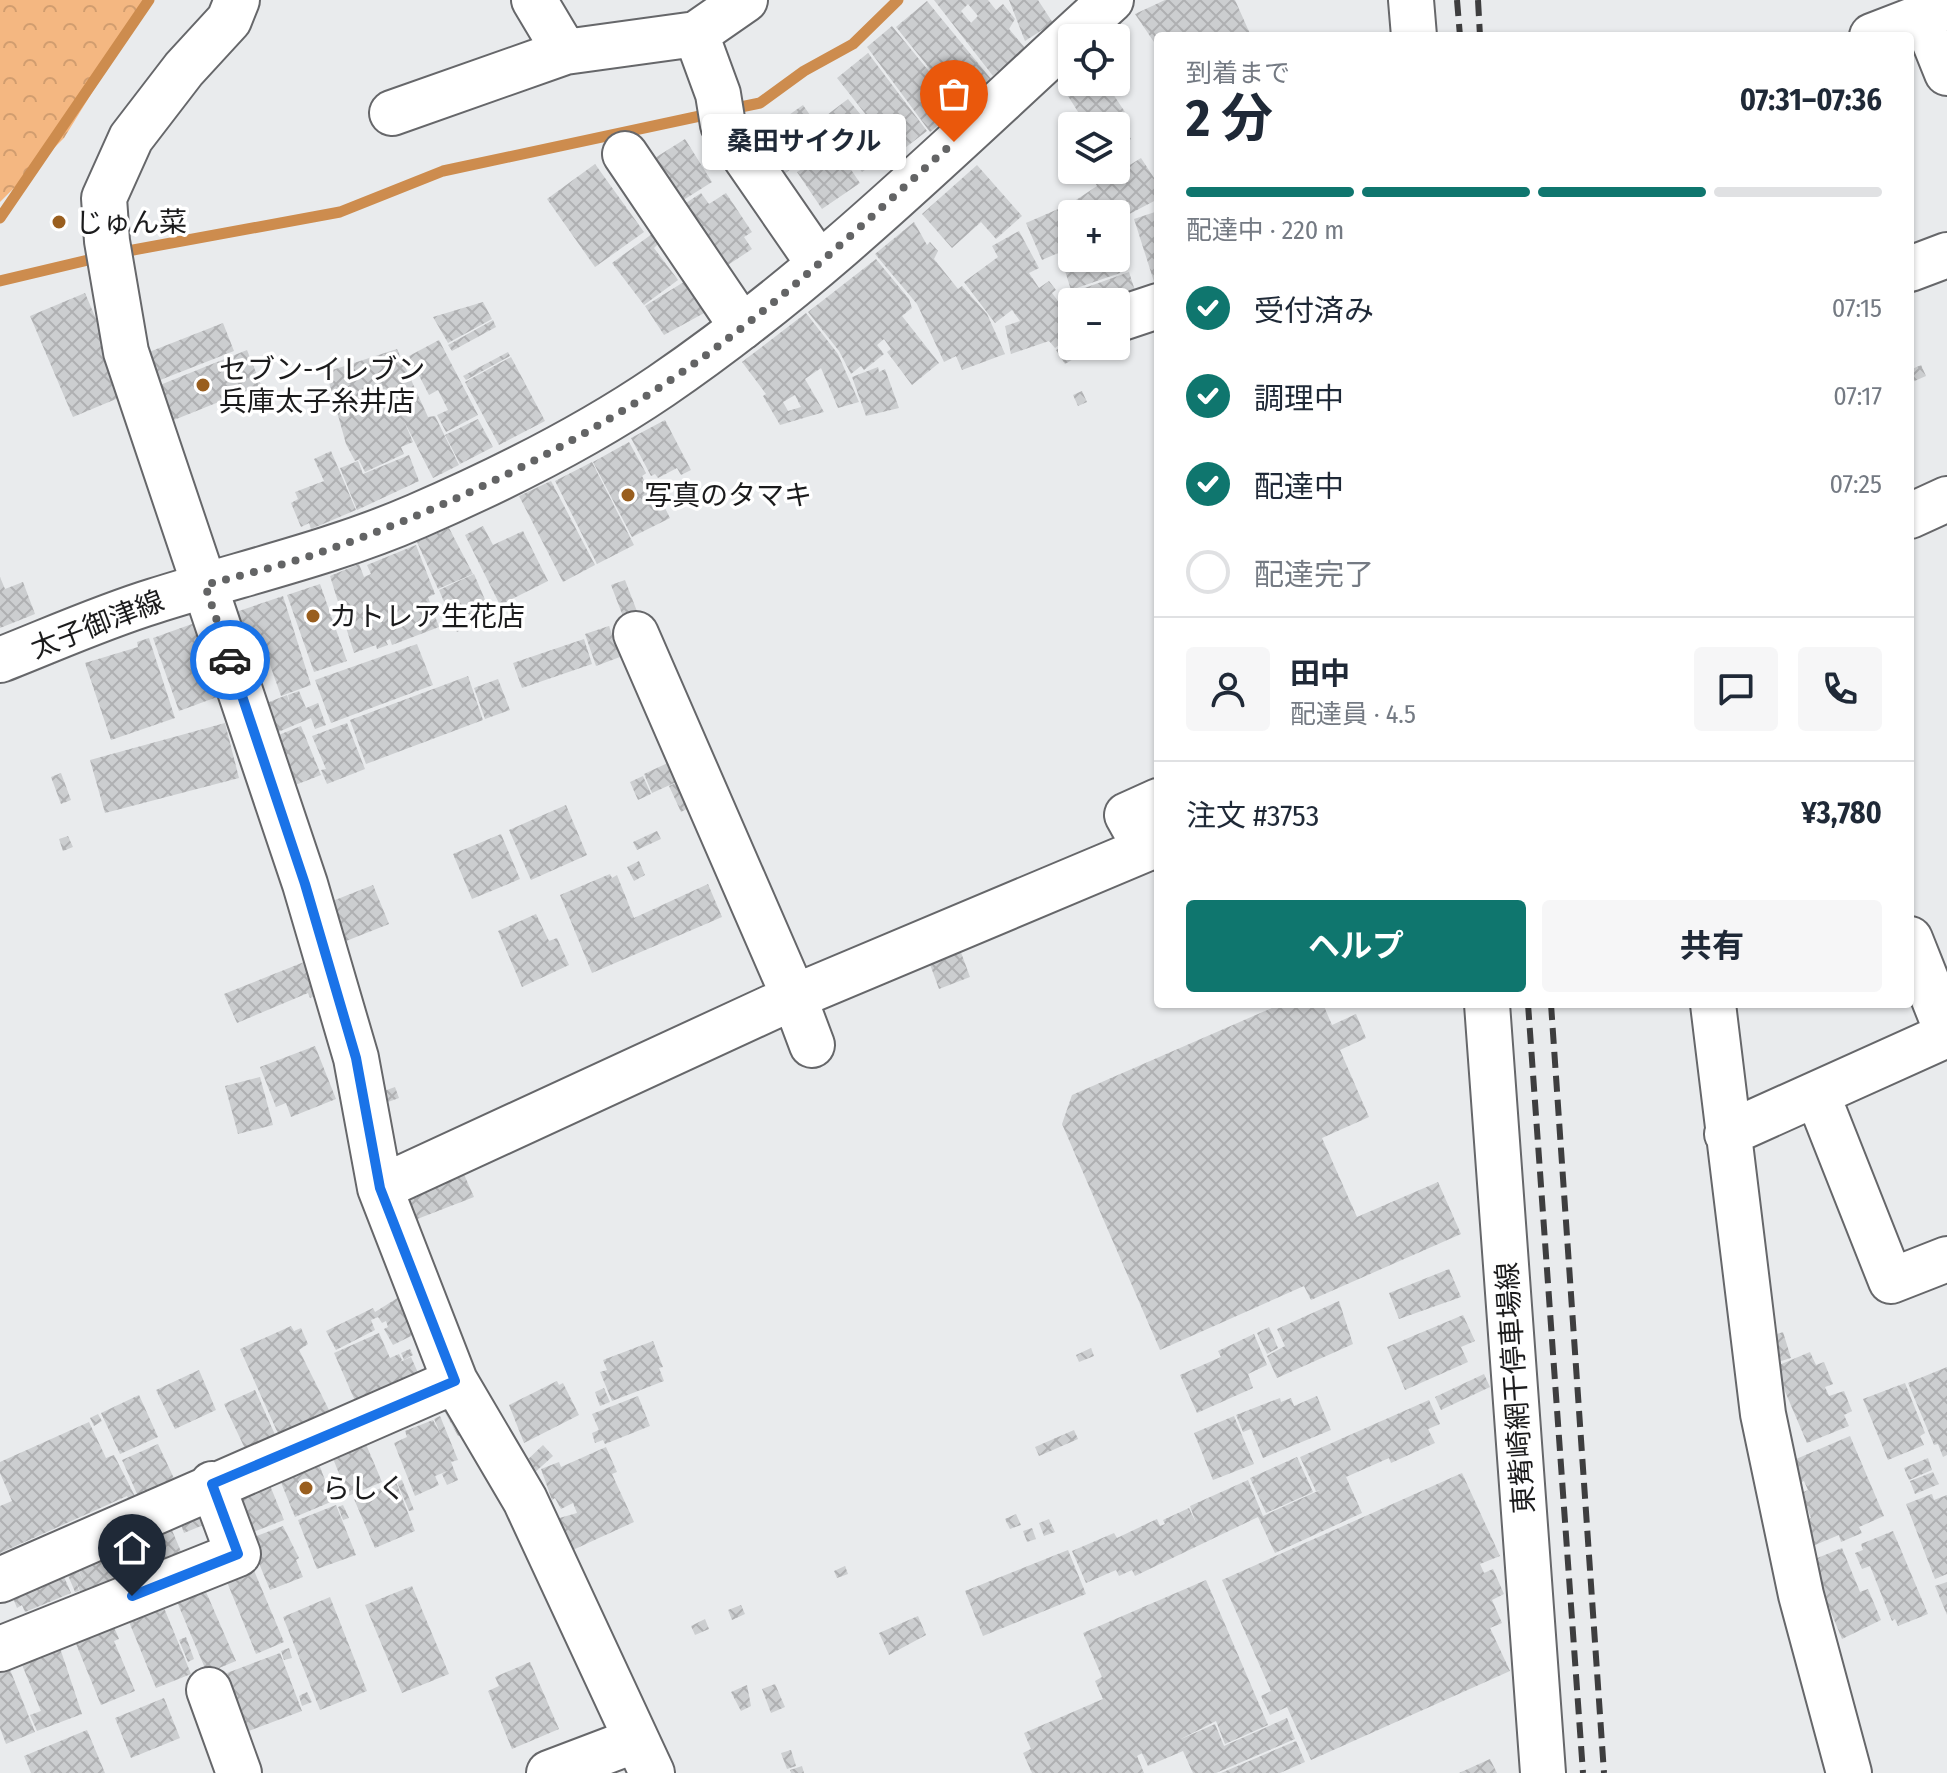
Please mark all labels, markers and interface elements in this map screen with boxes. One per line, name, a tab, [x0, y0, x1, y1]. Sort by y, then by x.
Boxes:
map controls	[1058, 24, 1130, 360]
button: locate	[1058, 24, 1130, 96]
text: 到着まで	[1186, 58, 1290, 89]
pin	[920, 60, 988, 142]
icon: bag	[932, 72, 976, 116]
text: 07:31–07:36	[1740, 82, 1882, 118]
text: 2 分	[1186, 87, 1273, 150]
button: layers	[1058, 112, 1130, 184]
callout: 桑田サイクル	[702, 114, 906, 170]
text: 桑田サイクル	[727, 126, 881, 157]
button: +	[1058, 200, 1130, 272]
place label: じゅん菜	[75, 206, 187, 239]
marker: じゅん菜	[50, 213, 68, 231]
text: 配達中 · 220 m	[1186, 215, 1344, 246]
icon: check	[1186, 286, 1230, 330]
button: −	[1058, 288, 1130, 360]
text: 受付済み	[1254, 293, 1374, 329]
text: 07:15	[1832, 293, 1882, 324]
place label: セブン-イレブン 兵庫太子糸井店	[219, 353, 425, 418]
icon: check	[1186, 374, 1230, 418]
marker: セブン-イレブン 兵庫太子糸井店	[194, 376, 212, 394]
text: 調理中	[1254, 381, 1344, 417]
text: 07:17	[1833, 381, 1882, 412]
icon: check	[1186, 462, 1230, 506]
text: 配達中	[1254, 469, 1344, 505]
text: 07:25	[1829, 469, 1882, 500]
place label: 写真のタマキ	[644, 479, 812, 512]
marker: 写真のタマキ	[619, 486, 637, 504]
text: 配達完了	[1254, 557, 1374, 593]
street label: 太子御津線	[26, 584, 168, 665]
place label: カトレア生花店	[329, 600, 525, 633]
marker: カトレア生花店	[304, 607, 322, 625]
courier	[190, 620, 270, 700]
icon: car	[208, 638, 252, 682]
button: person	[1186, 647, 1270, 731]
button: chat	[1694, 647, 1778, 731]
button: phone	[1798, 647, 1882, 731]
text: 田中	[1290, 656, 1350, 692]
text: 配達員 · 4.5	[1290, 699, 1416, 730]
text: ¥3,780	[1801, 795, 1882, 831]
text: 注文 #3753	[1186, 798, 1319, 834]
button: ヘルプ	[1186, 900, 1526, 992]
button: 共有	[1542, 900, 1882, 992]
street label: 東觜崎網干停車場線	[1490, 1261, 1541, 1515]
place label: らしく	[322, 1472, 406, 1505]
marker: らしく	[297, 1479, 315, 1497]
pin	[98, 1514, 166, 1596]
icon: home	[110, 1526, 154, 1570]

